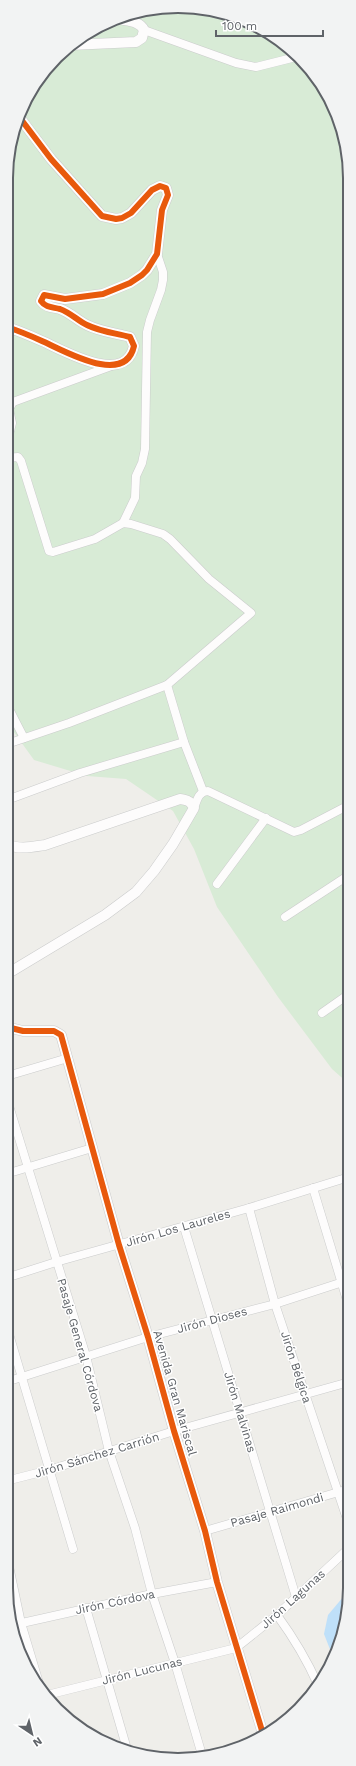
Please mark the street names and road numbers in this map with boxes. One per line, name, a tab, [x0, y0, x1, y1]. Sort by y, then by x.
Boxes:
street label: Jirón Los Laureles	[124, 1206, 232, 1250]
street label: Pasaje General Córdova	[54, 1277, 106, 1413]
street label: Jirón Dioses	[175, 1304, 249, 1336]
street label: Avenida Gran Mariscal	[150, 1329, 200, 1458]
street label: Jirón Bélgica	[278, 1329, 314, 1405]
street label: Jirón Malvinas	[221, 1370, 259, 1454]
street label: Jirón Sánchez Carrión	[33, 1429, 161, 1481]
street label: Pasaje Raimondi	[229, 1490, 325, 1530]
street label: Jirón Lagunas	[258, 1566, 328, 1632]
street label: Jirón Córdova	[74, 1587, 156, 1617]
street label: Jirón Lucunas	[100, 1654, 184, 1688]

